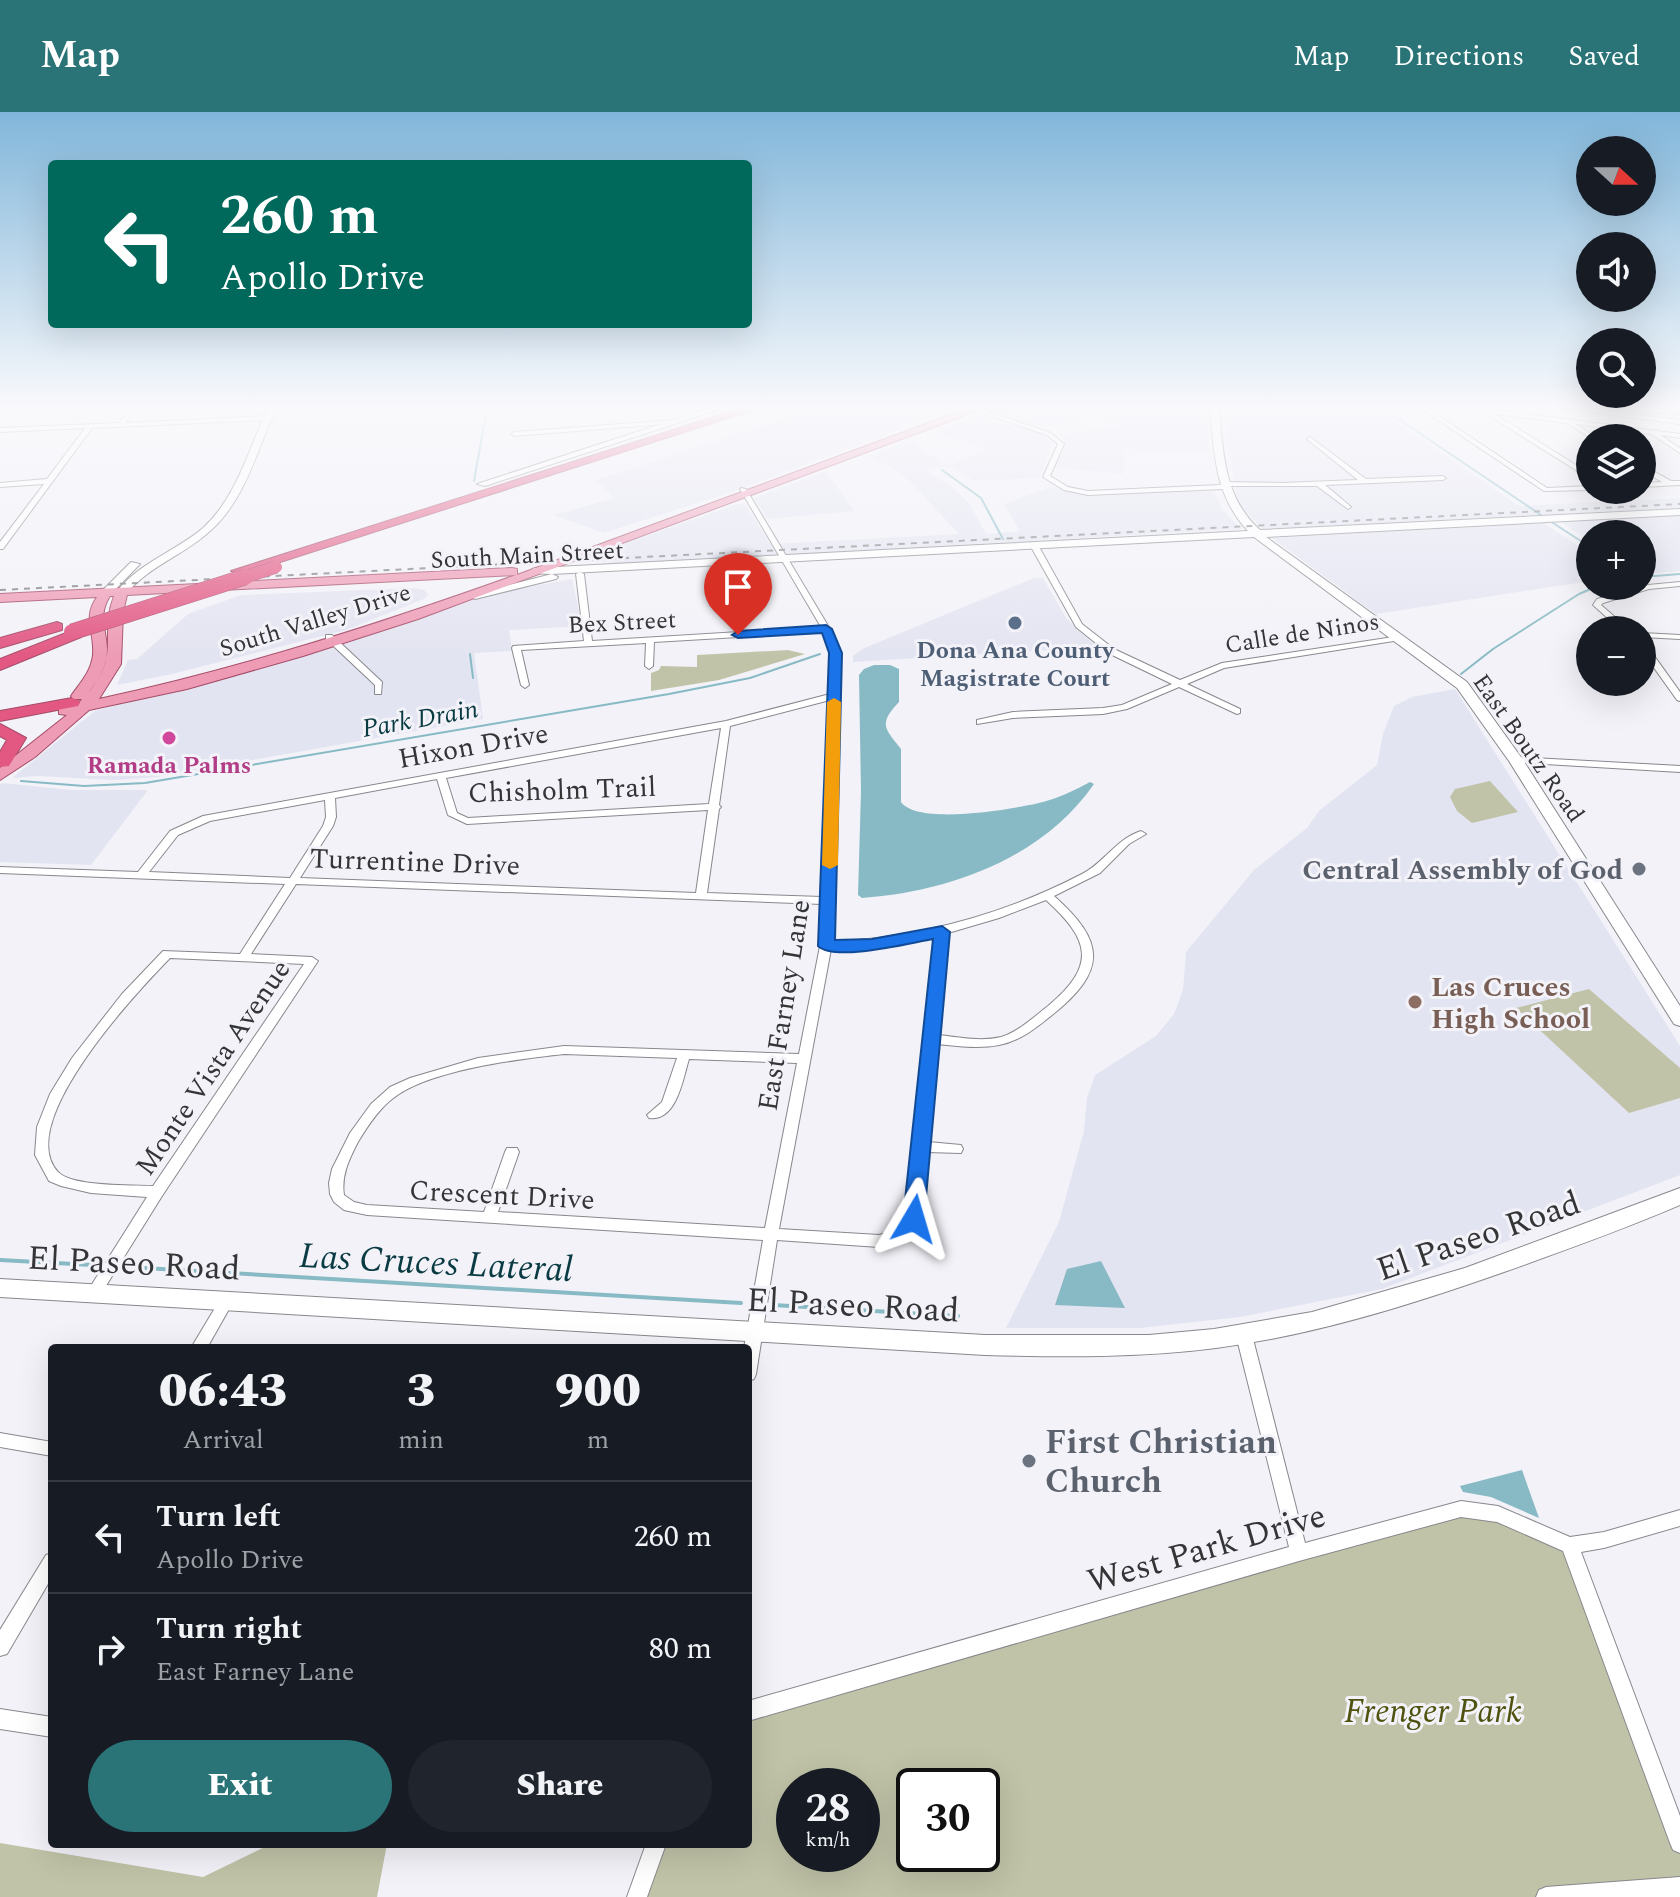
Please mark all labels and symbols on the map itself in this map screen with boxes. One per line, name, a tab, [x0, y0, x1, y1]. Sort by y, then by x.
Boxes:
north arrow	[1576, 136, 1656, 216]
street label: South Main Street	[430, 533, 625, 579]
pin	[704, 553, 772, 635]
street label: South Valley Drive	[215, 575, 415, 667]
street label: Bex Street	[567, 602, 677, 644]
street label: Calle de Ninos	[1222, 604, 1382, 664]
marker: Dona Ana County Magistrate Court	[1006, 614, 1024, 632]
place label: Dona Ana County Magistrate Court	[916, 633, 1115, 697]
street label: East Boutz Road	[1463, 667, 1593, 830]
water label: Park Drain	[359, 689, 482, 749]
street label: Hixon Drive	[395, 712, 552, 781]
marker: Ramada Palms	[160, 729, 178, 747]
place label: Ramada Palms	[87, 748, 251, 784]
street label: Chisholm Trail	[467, 766, 657, 815]
street label: Turrentine Drive	[309, 837, 521, 888]
place label: Central Assembly of God	[1302, 849, 1623, 892]
marker: Central Assembly of God	[1630, 860, 1648, 878]
street label: East Farney Lane	[747, 896, 822, 1114]
street label: Monte Vista Avenue	[125, 951, 302, 1185]
place label: Las Cruces High School	[1431, 966, 1590, 1041]
marker: Las Cruces High School	[1406, 993, 1424, 1011]
street label: Crescent Drive	[408, 1169, 596, 1222]
position arrow	[872, 1177, 956, 1261]
street label: El Paseo Road	[1370, 1178, 1588, 1296]
water label: Las Cruces Lateral	[298, 1229, 574, 1298]
street label: El Paseo Road	[26, 1232, 242, 1296]
street label: El Paseo Road	[745, 1274, 961, 1338]
place label: First Christian Church	[1045, 1417, 1277, 1508]
marker: First Christian Church	[1020, 1452, 1038, 1470]
street label: West Park Drive	[1081, 1490, 1332, 1608]
park label: Frenger Park	[1344, 1686, 1522, 1738]
speed limit sign: 30	[896, 1768, 1000, 1872]

